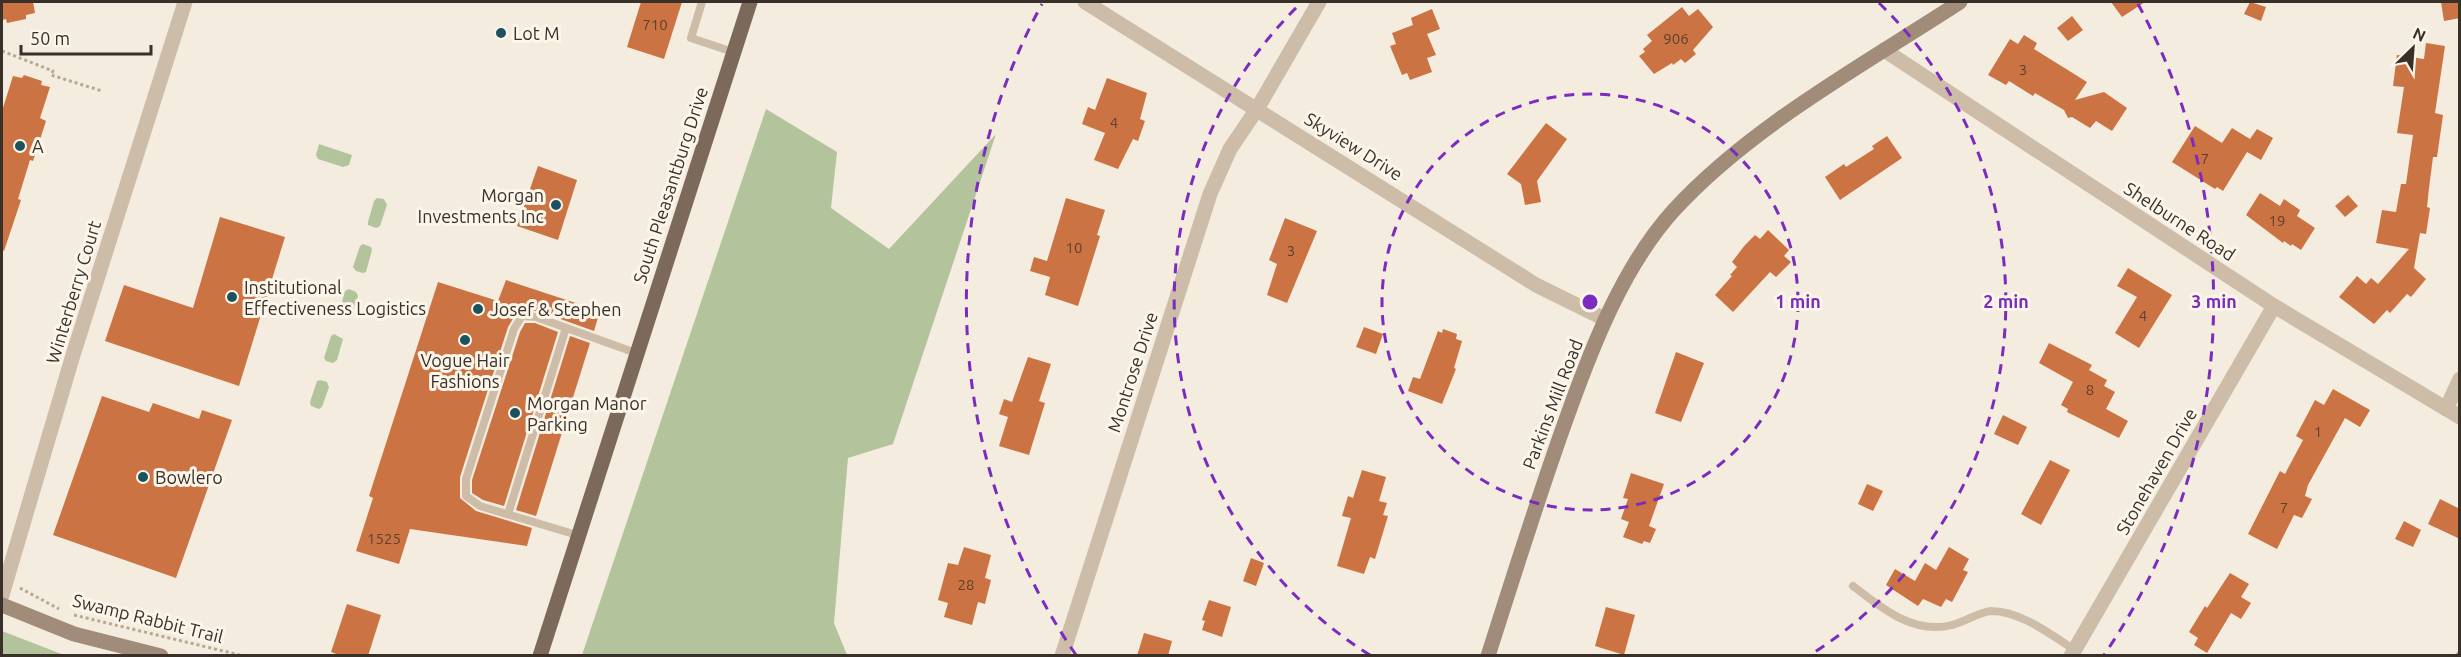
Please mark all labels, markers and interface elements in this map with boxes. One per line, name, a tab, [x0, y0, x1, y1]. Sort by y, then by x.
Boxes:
house number: 710	[642, 16, 668, 33]
scale bar	[21, 18, 152, 56]
north arrow	[2383, 18, 2443, 78]
place label: Lot M	[513, 23, 560, 43]
text: N	[2410, 24, 2429, 45]
marker: Lot M	[494, 26, 508, 40]
text: 50 m	[30, 28, 70, 48]
house number: 906	[1663, 30, 1689, 47]
house number: 3	[2019, 61, 2027, 78]
street label: South Pleasantburg Drive	[629, 84, 711, 286]
street label: Skyview Drive	[1302, 108, 1406, 184]
house number: 4	[1110, 114, 1118, 131]
place label: A	[32, 136, 44, 156]
marker: A	[13, 139, 27, 153]
house number: 7	[2201, 150, 2209, 167]
street label: Shelburne Road	[2121, 178, 2239, 264]
place label: Morgan Investments Inc	[418, 185, 544, 226]
marker: Morgan Investments Inc	[549, 198, 563, 212]
house number: 19	[2269, 212, 2285, 229]
street label: Winterberry Court	[42, 218, 104, 366]
house number: 10	[1066, 239, 1082, 256]
house number: 3	[1287, 242, 1295, 259]
place label: Institutional Effectiveness Logistics	[244, 277, 426, 318]
marker: Institutional Effectiveness Logistics	[225, 290, 239, 304]
text: 1 min	[1775, 291, 1821, 311]
text: 2 min	[1983, 291, 2029, 311]
text: 3 min	[2191, 291, 2237, 311]
centre of rings	[1580, 292, 1600, 312]
place label: Josef & Stephen	[490, 299, 621, 319]
marker: Josef & Stephen	[471, 302, 485, 316]
house number: 4	[2139, 307, 2147, 324]
street label: Montrose Drive	[1103, 309, 1161, 435]
marker: Vogue Hair Fashions	[458, 333, 472, 347]
street label: Parkins Mill Road	[1518, 336, 1586, 472]
place label: Vogue Hair Fashions	[421, 350, 510, 391]
house number: 8	[2086, 381, 2094, 398]
place label: Morgan Manor Parking	[527, 393, 647, 434]
street label: Stonehaven Drive	[2112, 404, 2200, 538]
marker: Morgan Manor Parking	[508, 406, 522, 420]
house number: 1	[2314, 423, 2322, 440]
place label: Bowlero	[155, 467, 223, 487]
marker: Bowlero	[136, 470, 150, 484]
house number: 7	[2280, 499, 2288, 516]
house number: 1525	[367, 530, 401, 547]
house number: 28	[958, 576, 974, 593]
street label: Swamp Rabbit Trail	[71, 590, 226, 646]

